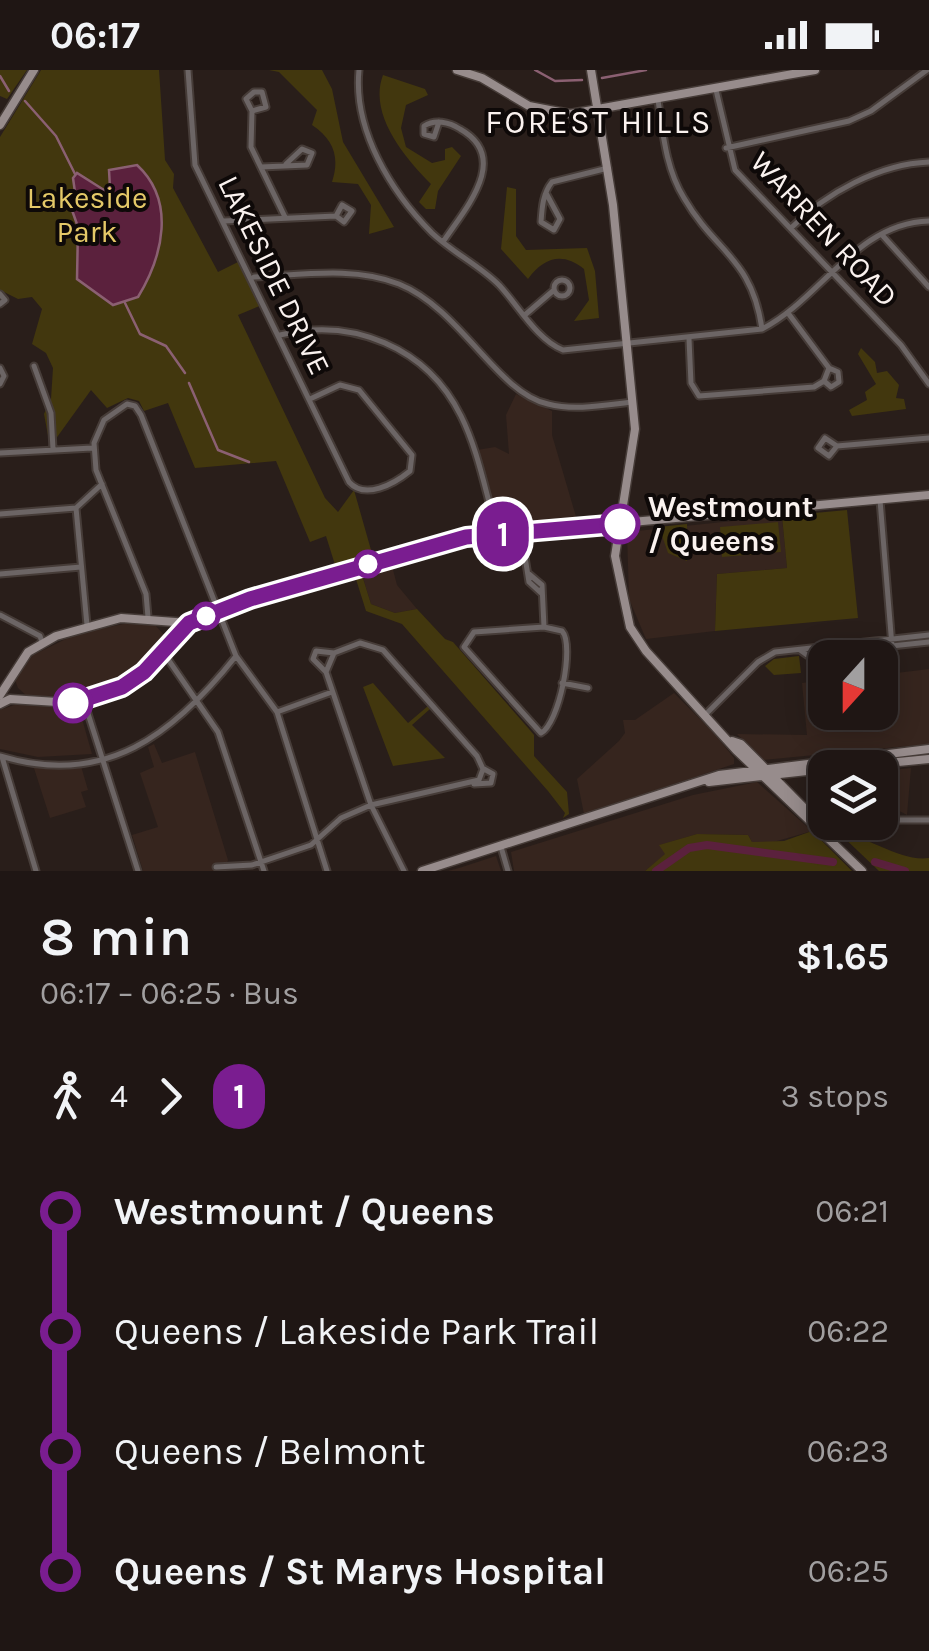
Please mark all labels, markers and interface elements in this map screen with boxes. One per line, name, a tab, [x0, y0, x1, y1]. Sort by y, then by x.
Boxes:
text: 06:17	[50, 13, 140, 58]
district label: FOREST HILLS	[485, 104, 713, 141]
street label: WARREN ROAD	[743, 144, 905, 314]
street label: LAKESIDE DRIVE	[210, 170, 338, 380]
park label: Lakeside Park	[27, 180, 147, 250]
place label: Westmount / Queens	[648, 489, 814, 559]
line badge: 1	[470, 502, 536, 566]
marker: Westmount / Queens	[601, 505, 639, 543]
text: 1	[497, 514, 509, 555]
unlabelled marker	[355, 551, 381, 577]
unlabelled marker	[193, 603, 219, 629]
north arrow	[808, 640, 898, 730]
map controls	[808, 640, 898, 840]
unlabelled marker	[54, 684, 92, 722]
button: layers	[808, 750, 898, 840]
text: 8 min	[40, 905, 192, 969]
text: $1.65	[796, 934, 889, 979]
text: 06:17 – 06:25 · Bus	[40, 975, 299, 1012]
icon: walk	[40, 1069, 95, 1124]
icon: forward	[143, 1069, 198, 1124]
text: 1	[233, 1076, 245, 1117]
text: 4	[110, 1078, 128, 1115]
text: 3 stops	[781, 1078, 889, 1115]
text: Westmount / Queens	[114, 1189, 495, 1234]
text: 06:21	[815, 1193, 889, 1230]
text: Queens / Lakeside Park Trail	[114, 1309, 599, 1354]
text: 06:22	[807, 1313, 889, 1350]
text: Queens / Belmont	[114, 1429, 425, 1474]
text: 06:23	[807, 1433, 889, 1470]
text: Queens / St Marys Hospital	[114, 1549, 606, 1594]
text: 06:25	[808, 1553, 889, 1590]

